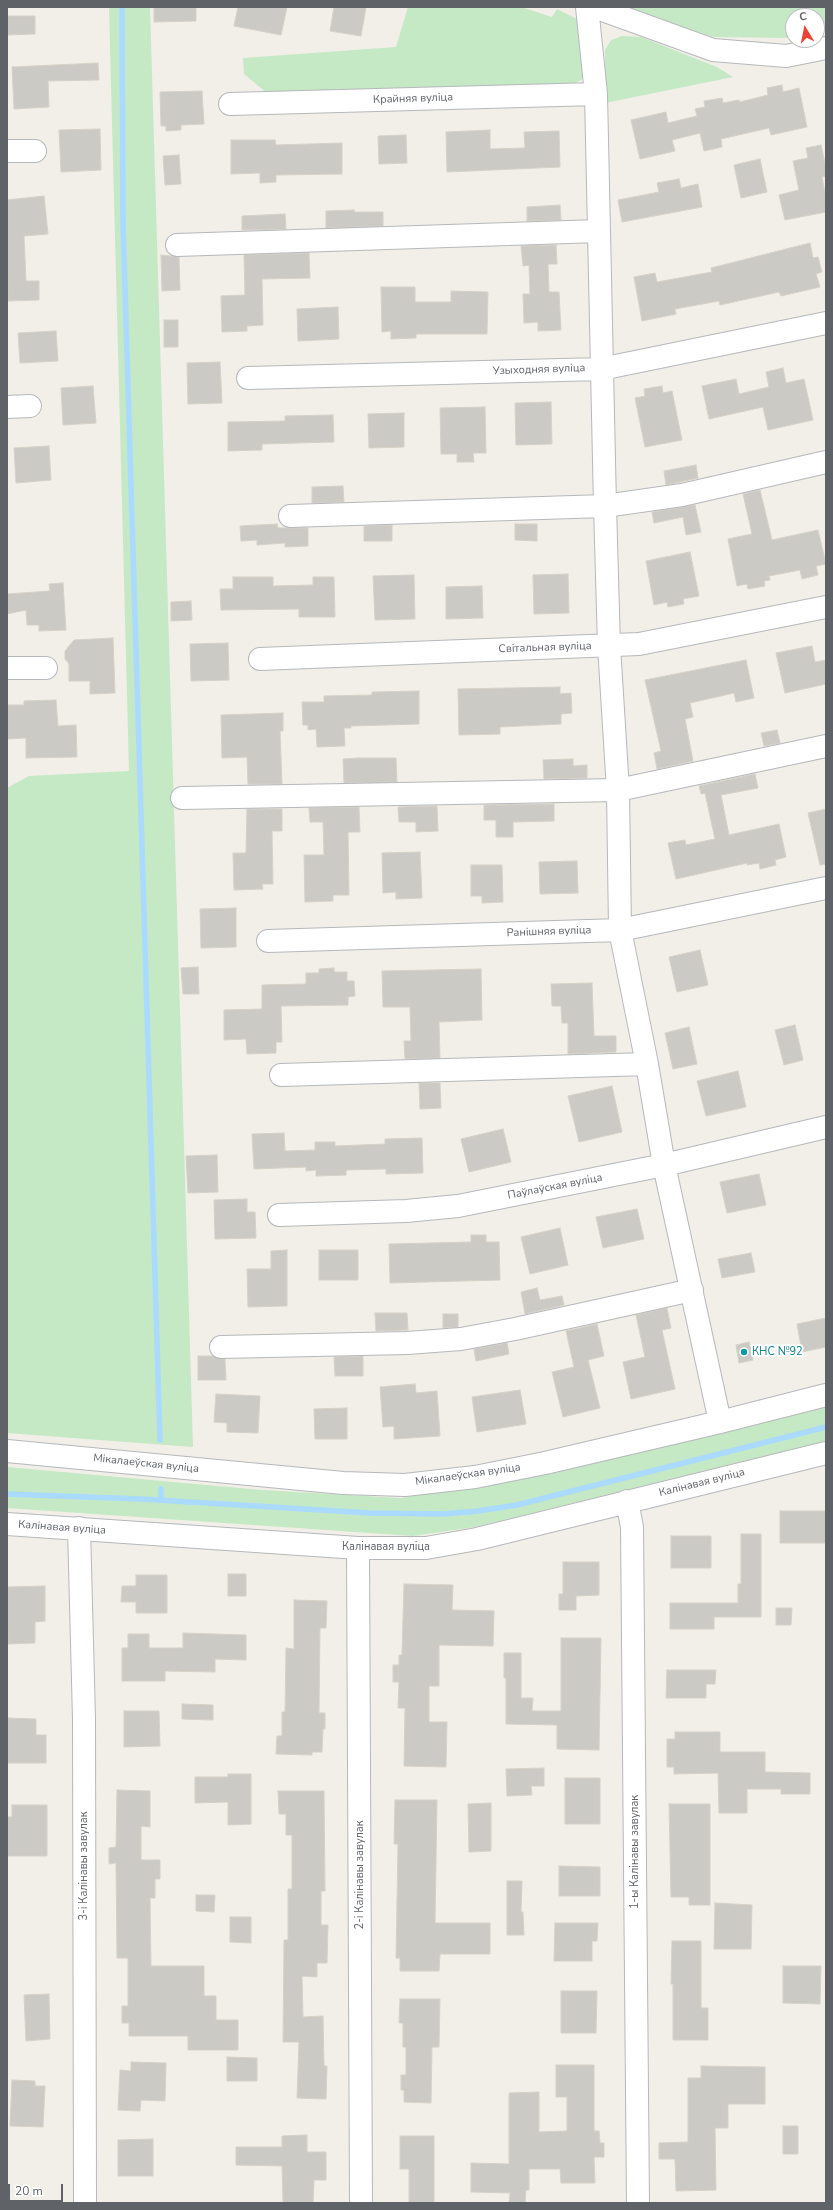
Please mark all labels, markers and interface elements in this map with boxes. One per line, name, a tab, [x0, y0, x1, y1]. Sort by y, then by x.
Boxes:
north arrow	[785, 8, 825, 48]
text: С	[798, 9, 808, 25]
street label: Крайняя вуліца	[373, 91, 453, 107]
street label: Узыходняя вуліца	[492, 362, 586, 378]
street label: Світальная вуліца	[498, 640, 592, 656]
street label: Ранішняя вуліца	[506, 924, 592, 940]
street label: Паўлаўская вуліца	[507, 1171, 603, 1203]
place label: КНС №92	[752, 1345, 803, 1359]
marker: КНС №92	[739, 1347, 749, 1357]
street label: Мікалаеўская вуліца	[92, 1452, 200, 1476]
street label: Мікалаеўская вуліца	[414, 1461, 522, 1489]
street label: Калінавая вуліца	[658, 1466, 746, 1500]
street label: Калінавая вуліца	[18, 1518, 106, 1538]
street label: Калінавая вуліца	[342, 1540, 430, 1554]
street label: 1-ы Калінавы завулак	[628, 1795, 642, 1909]
street label: 3-і Калінавы завулак	[77, 1812, 91, 1920]
street label: 2-і Калінавы завулак	[353, 1821, 367, 1929]
scale bar	[10, 2176, 65, 2202]
text: 20 m	[15, 2183, 43, 2199]

